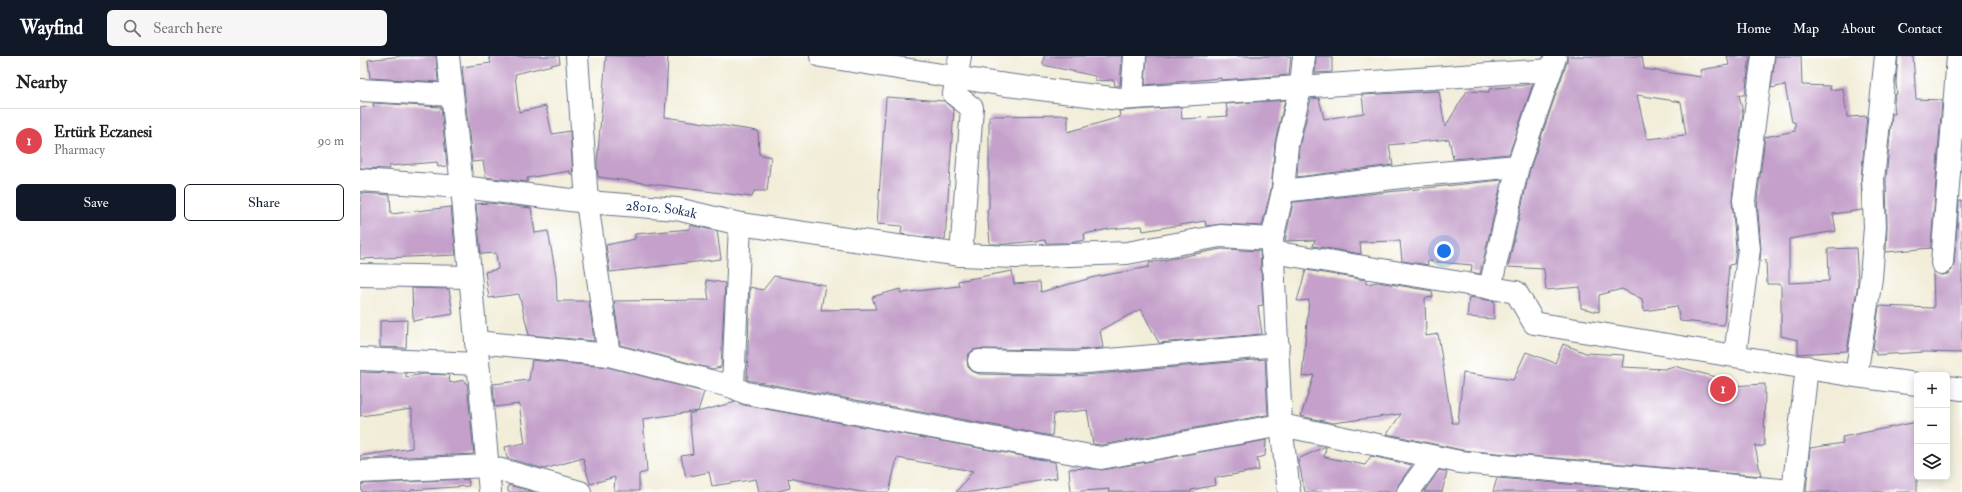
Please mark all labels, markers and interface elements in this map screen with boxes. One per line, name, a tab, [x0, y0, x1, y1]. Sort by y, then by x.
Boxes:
search box	[107, 10, 387, 46]
text: Wayfind	[20, 16, 83, 40]
icon: search	[121, 17, 143, 39]
text: Search here	[153, 19, 223, 38]
text: Home	[1736, 20, 1771, 37]
text: Map	[1793, 20, 1819, 37]
text: About	[1841, 20, 1875, 37]
text: Contact	[1897, 20, 1942, 37]
text: Nearby	[16, 72, 67, 93]
text: Ertürk Eczanesi	[54, 123, 152, 142]
text: 1	[27, 133, 31, 149]
text: 90 m	[318, 133, 344, 149]
text: Pharmacy	[54, 142, 105, 158]
button: Save	[16, 184, 176, 221]
button: Share	[184, 184, 344, 221]
street label: 28010. Sokak	[625, 197, 699, 222]
your location	[1434, 241, 1454, 261]
map controls	[1914, 372, 1950, 480]
button: +	[1914, 372, 1950, 408]
pin: 1	[1710, 374, 1736, 404]
button: −	[1914, 408, 1950, 444]
button: layers	[1914, 444, 1950, 480]

